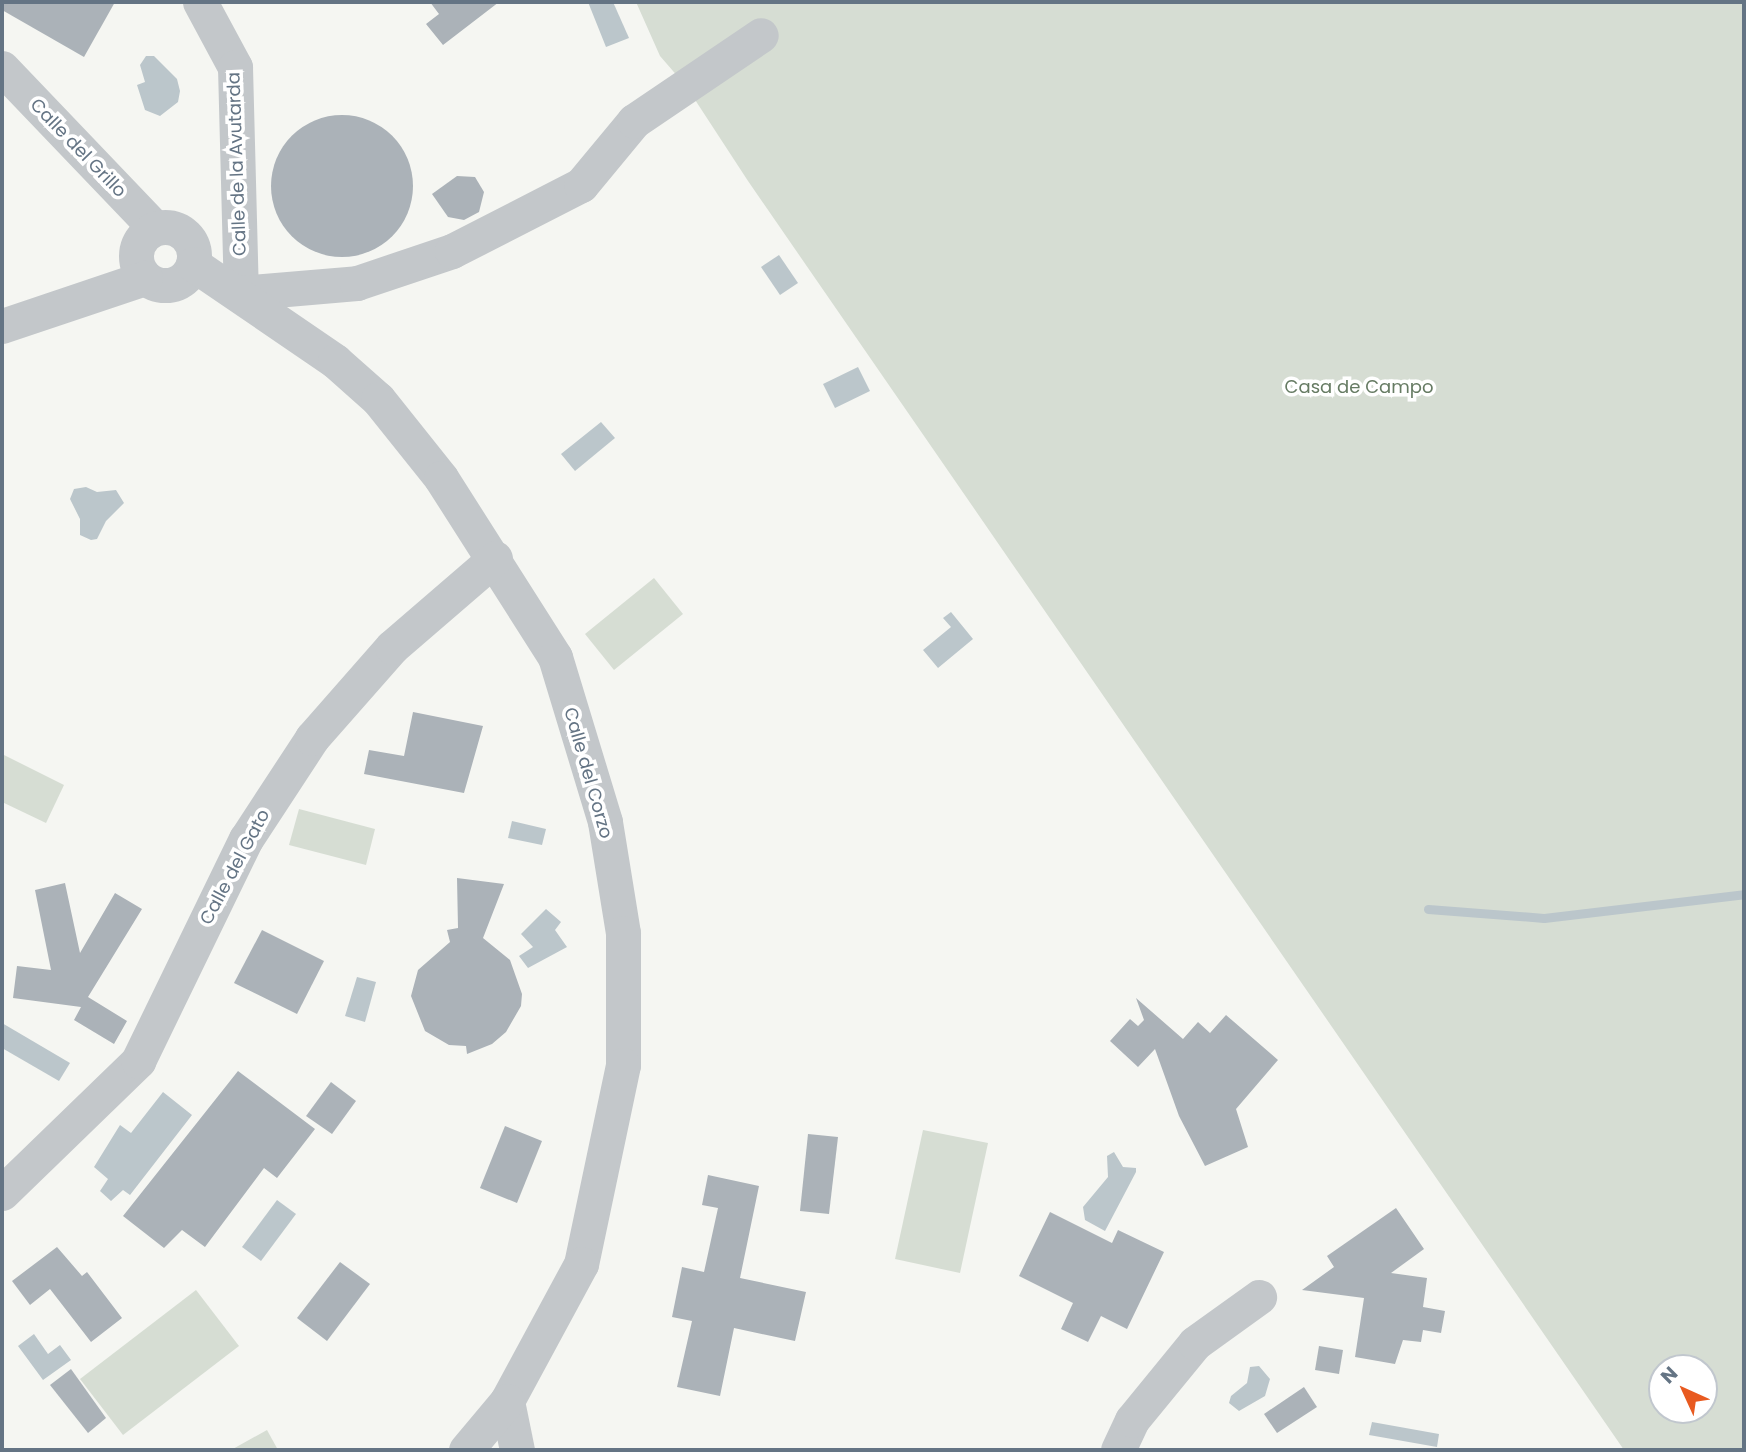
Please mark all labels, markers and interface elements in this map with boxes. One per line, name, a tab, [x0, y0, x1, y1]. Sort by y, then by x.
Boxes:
street label: Calle de la Avutarda	[223, 72, 251, 256]
street label: Calle del Grillo	[25, 94, 131, 202]
park label: Casa de Campo	[1285, 376, 1433, 398]
street label: Calle del Corzo	[559, 705, 617, 841]
street label: Calle del Gato	[195, 806, 275, 928]
north arrow	[1648, 1354, 1718, 1424]
text: N	[1655, 1361, 1684, 1390]

